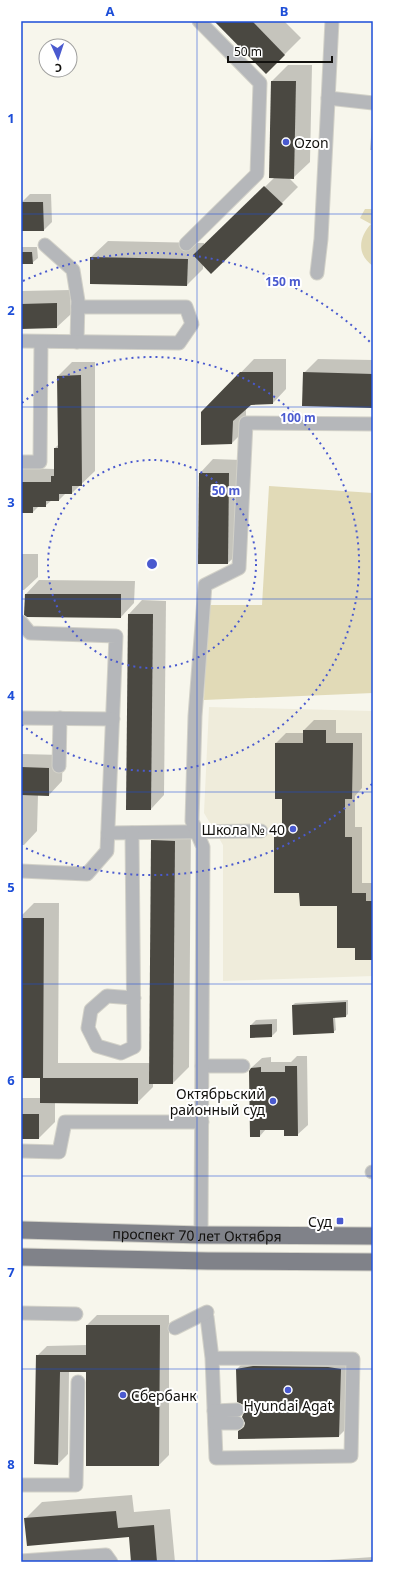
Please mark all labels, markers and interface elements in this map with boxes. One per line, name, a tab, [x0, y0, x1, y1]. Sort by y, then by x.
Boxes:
text: A	[106, 2, 115, 20]
text: B	[280, 2, 288, 20]
north arrow	[38, 38, 78, 78]
scale bar	[228, 38, 332, 64]
text: 50 m	[234, 43, 262, 60]
text: С	[55, 61, 62, 76]
text: 1	[7, 109, 15, 127]
place label: Ozon	[294, 133, 329, 152]
marker: Ozon	[281, 137, 291, 147]
text: 150 m	[265, 273, 301, 290]
text: 2	[7, 301, 15, 319]
text: 100 m	[280, 409, 316, 426]
text: 50 m	[212, 482, 240, 499]
text: 3	[7, 493, 15, 511]
centre of rings	[145, 557, 159, 571]
text: 4	[7, 686, 15, 704]
place label: Школа № 40	[201, 820, 285, 839]
marker: Школа № 40	[288, 824, 298, 834]
text: 5	[7, 878, 15, 896]
text: 6	[7, 1071, 15, 1089]
place label: Октябрьский районный суд	[170, 1084, 265, 1119]
marker: Октябрьский районный суд	[268, 1096, 278, 1106]
place label: Суд	[308, 1212, 332, 1231]
marker: Суд	[335, 1216, 345, 1226]
street label: проспект 70 лет Октября	[112, 1223, 282, 1245]
text: 7	[7, 1263, 15, 1281]
marker: Hyundai Agat	[283, 1385, 293, 1395]
place label: Сбербанк	[131, 1386, 197, 1405]
marker: Сбербанк	[118, 1390, 128, 1400]
place label: Hyundai Agat	[244, 1396, 333, 1415]
text: 8	[7, 1455, 15, 1473]

